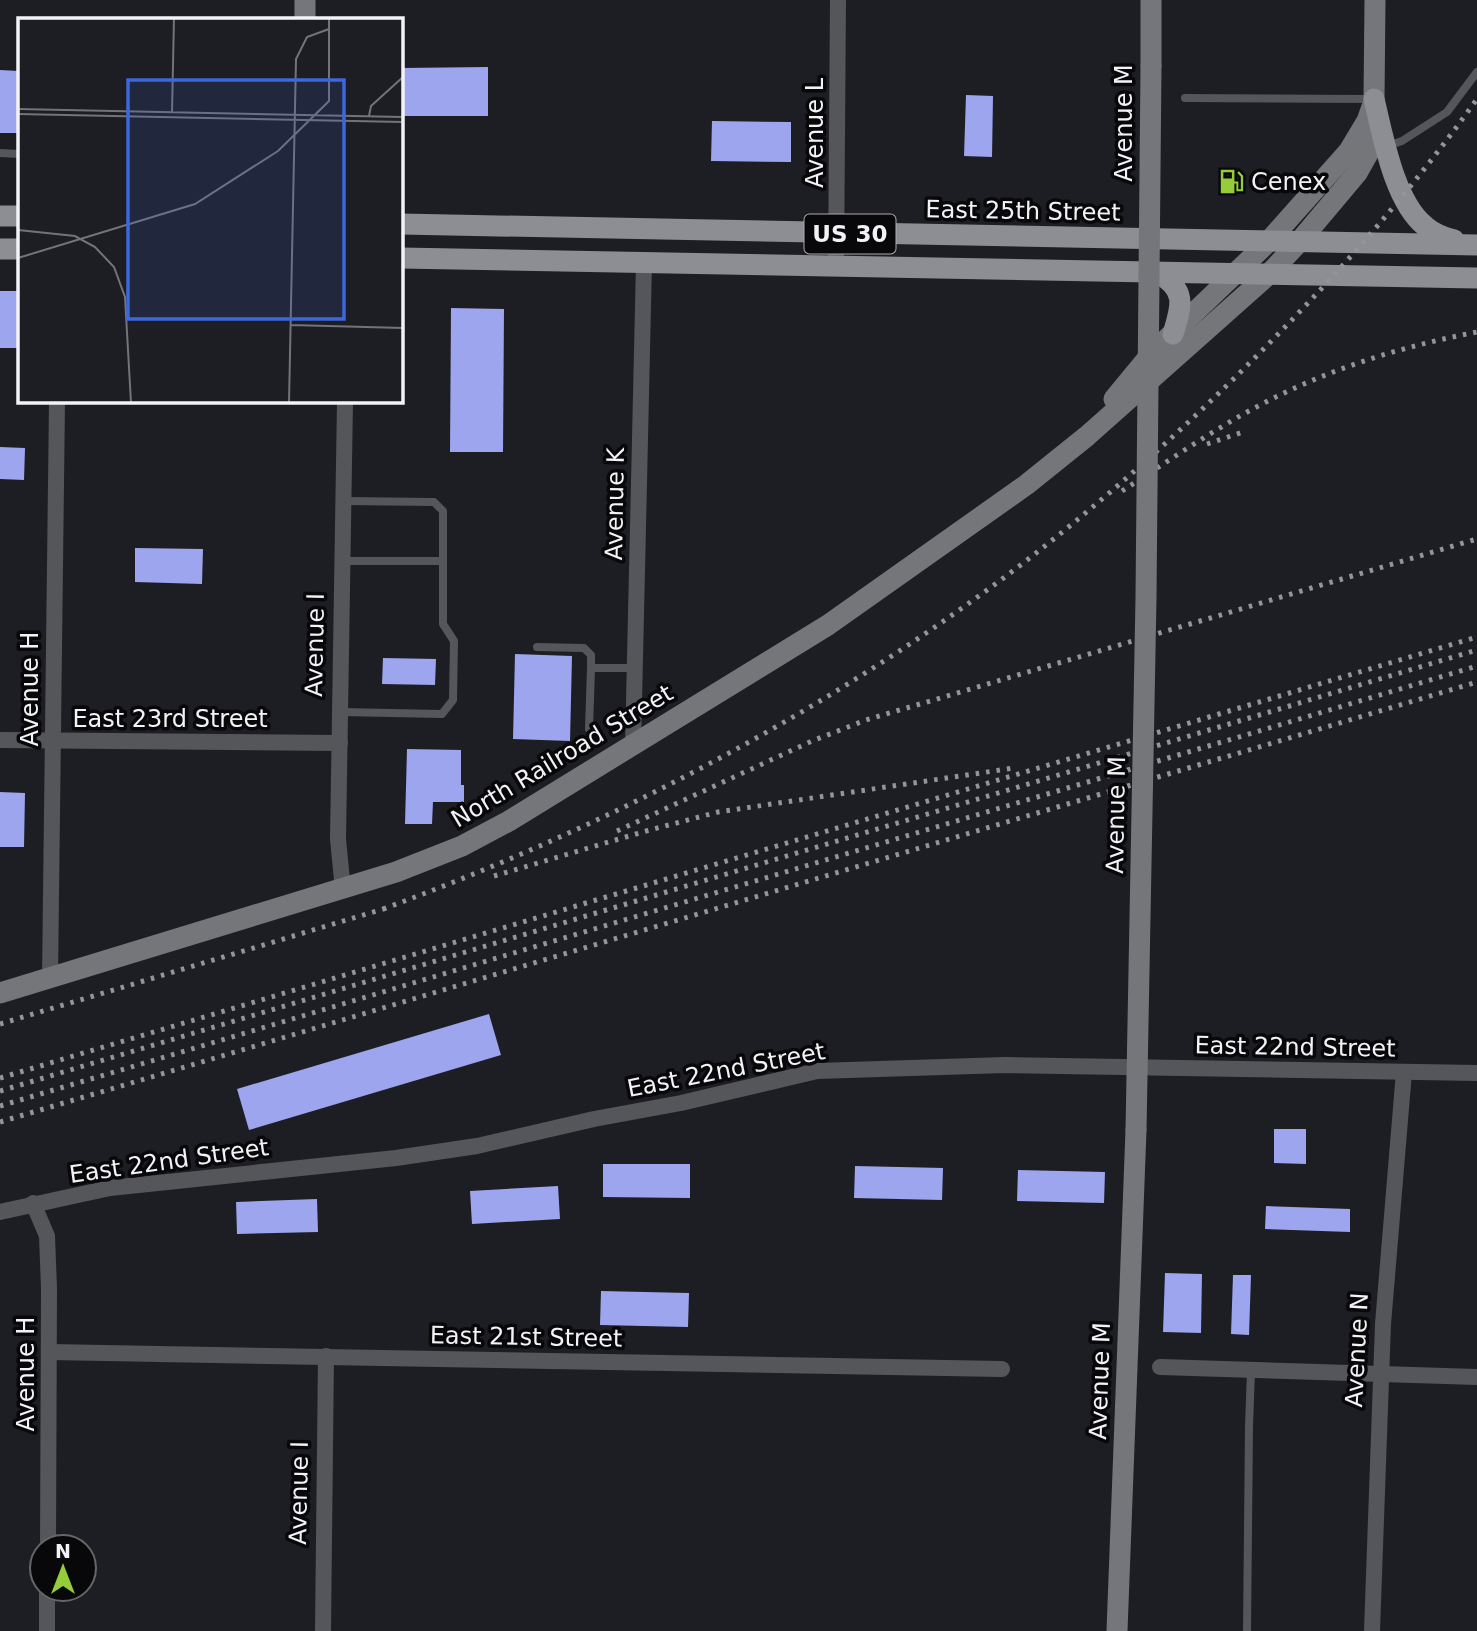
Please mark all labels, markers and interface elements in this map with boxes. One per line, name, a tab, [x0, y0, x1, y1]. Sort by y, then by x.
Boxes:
inset map	[18, 18, 402, 402]
street label: Avenue M	[1110, 64, 1138, 182]
street label: Avenue L	[801, 77, 829, 188]
fuel station icon: Cenex	[1217, 168, 1245, 196]
place label: Cenex	[1251, 168, 1326, 196]
street label: East 25th Street	[925, 195, 1121, 227]
road number: US 30	[804, 215, 896, 254]
street label: Avenue K	[600, 446, 630, 561]
street label: Avenue I	[300, 593, 330, 697]
street label: Avenue H	[16, 632, 44, 746]
street label: North Railroad Street	[446, 679, 678, 833]
street label: East 23rd Street	[72, 705, 268, 733]
street label: Avenue M	[1101, 756, 1131, 874]
street label: East 22nd Street	[1194, 1031, 1396, 1063]
street label: East 22nd Street	[625, 1037, 827, 1103]
street label: East 22nd Street	[68, 1133, 270, 1189]
street label: Avenue N	[1340, 1292, 1374, 1408]
street label: Avenue H	[12, 1317, 40, 1431]
street label: East 21st Street	[430, 1321, 622, 1353]
street label: Avenue M	[1084, 1322, 1116, 1440]
street label: Avenue I	[284, 1441, 314, 1545]
north arrow	[28, 1533, 98, 1603]
text: N	[55, 1540, 71, 1562]

